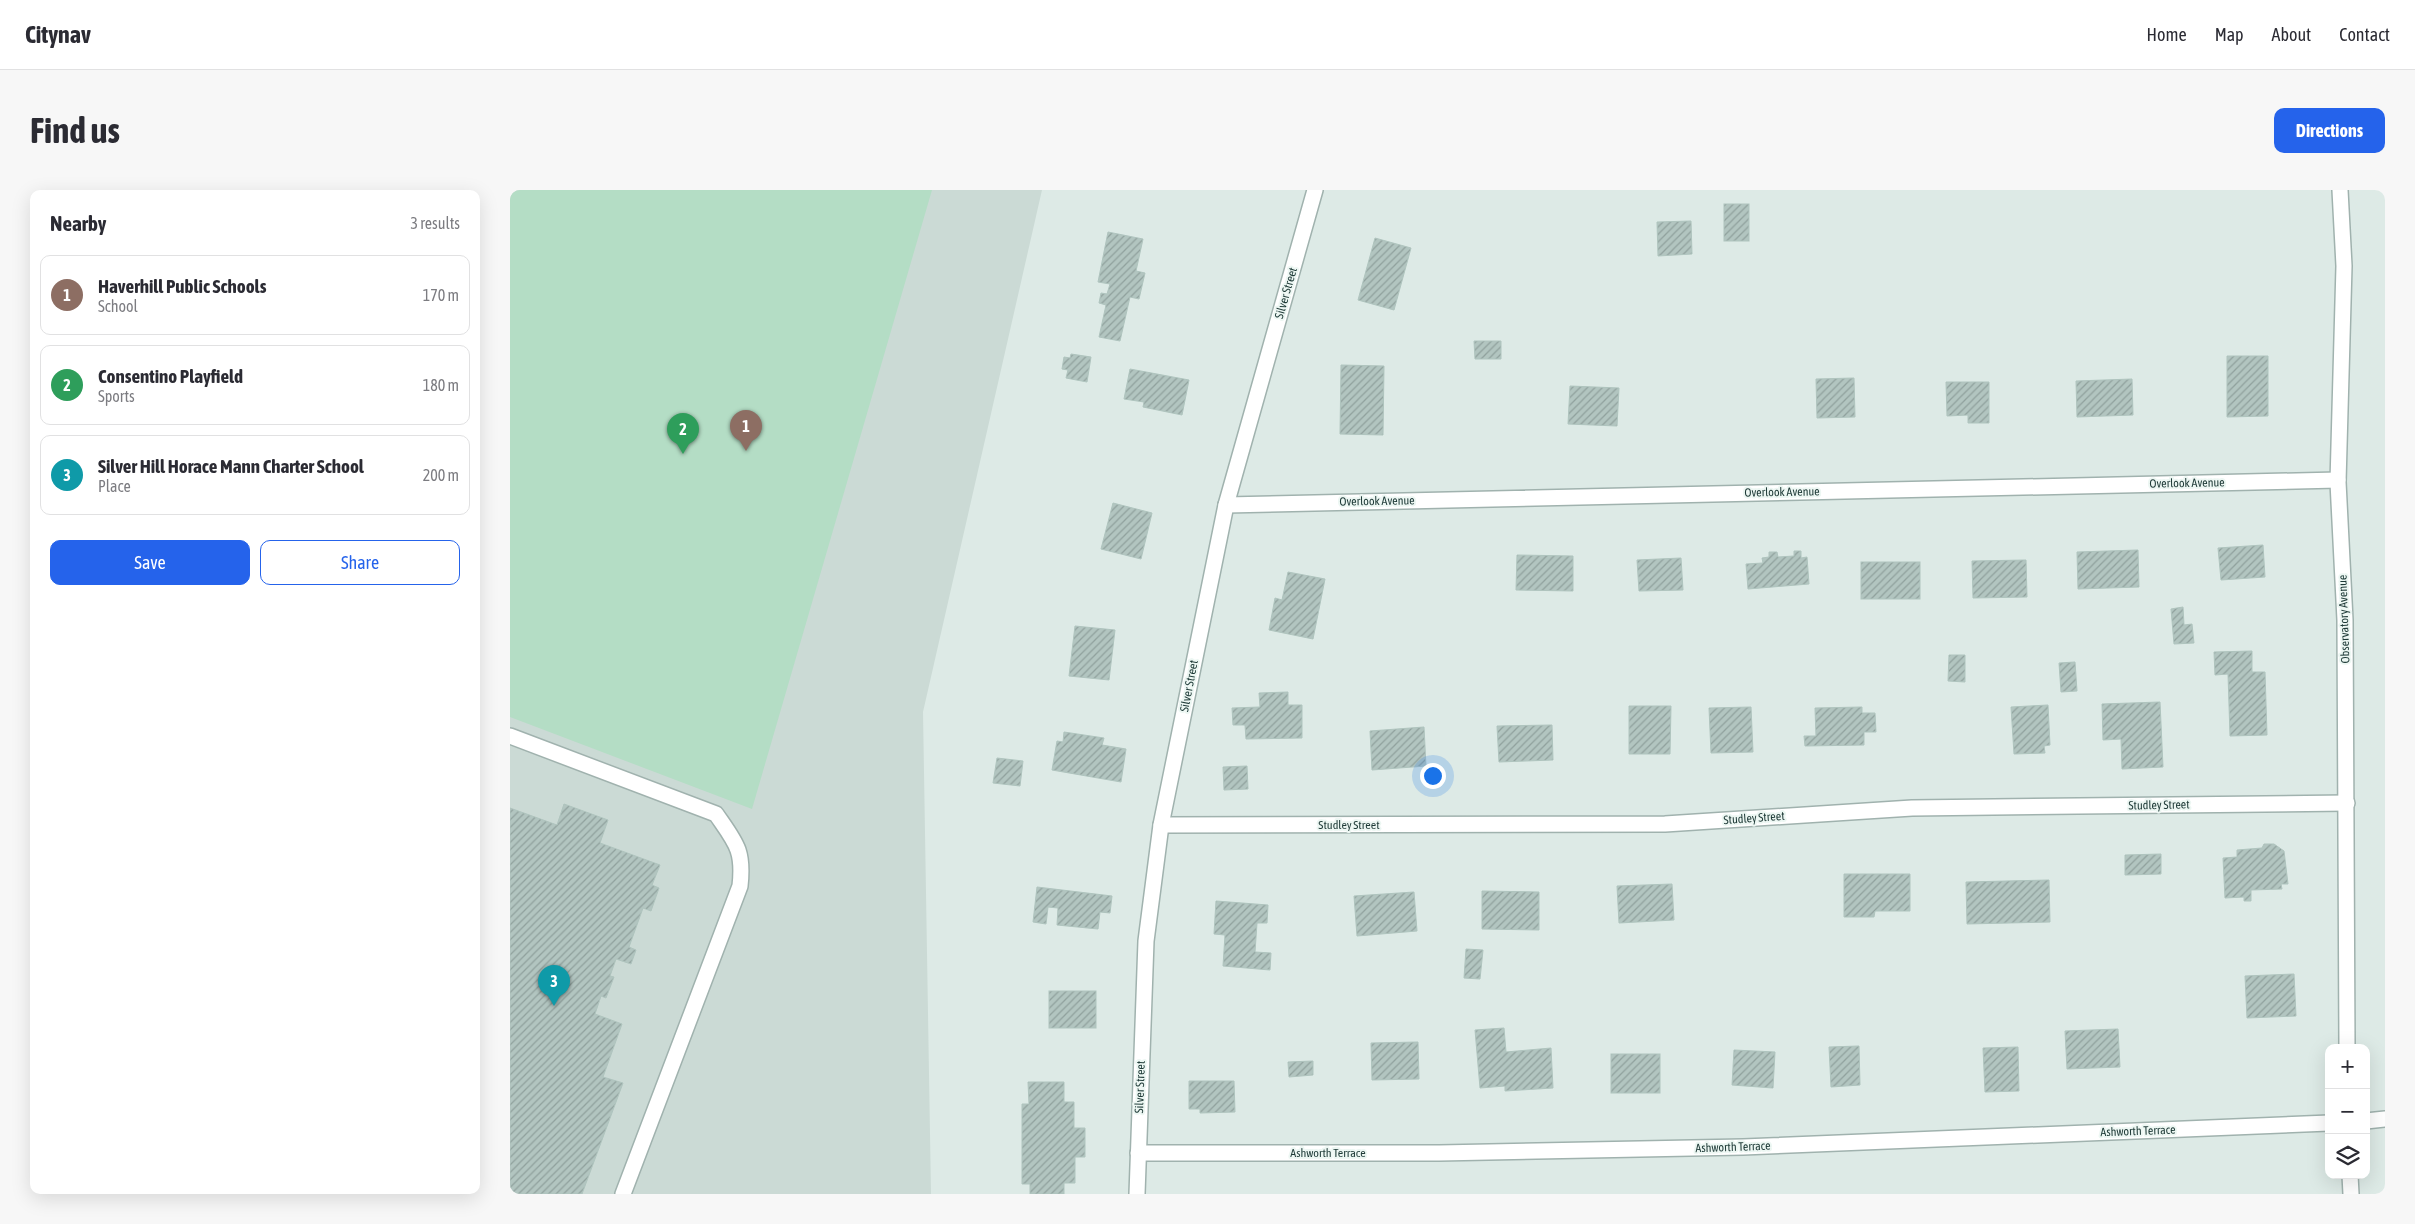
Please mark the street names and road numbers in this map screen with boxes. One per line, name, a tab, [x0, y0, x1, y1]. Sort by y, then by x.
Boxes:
street label: Silver Street	[1272, 265, 1300, 320]
street label: Overlook Avenue	[2149, 475, 2225, 491]
street label: Overlook Avenue	[1744, 484, 1820, 500]
street label: Overlook Avenue	[1339, 493, 1415, 509]
street label: Observatory Avenue	[2335, 574, 2353, 664]
street label: Silver Street	[1177, 658, 1201, 713]
street label: Studley Street	[2128, 797, 2190, 813]
street label: Studley Street	[1723, 809, 1786, 827]
street label: Studley Street	[1318, 818, 1380, 832]
street label: Silver Street	[1132, 1060, 1148, 1114]
street label: Ashworth Terrace	[2100, 1123, 2176, 1139]
street label: Ashworth Terrace	[1695, 1139, 1771, 1155]
street label: Ashworth Terrace	[1290, 1146, 1366, 1160]

